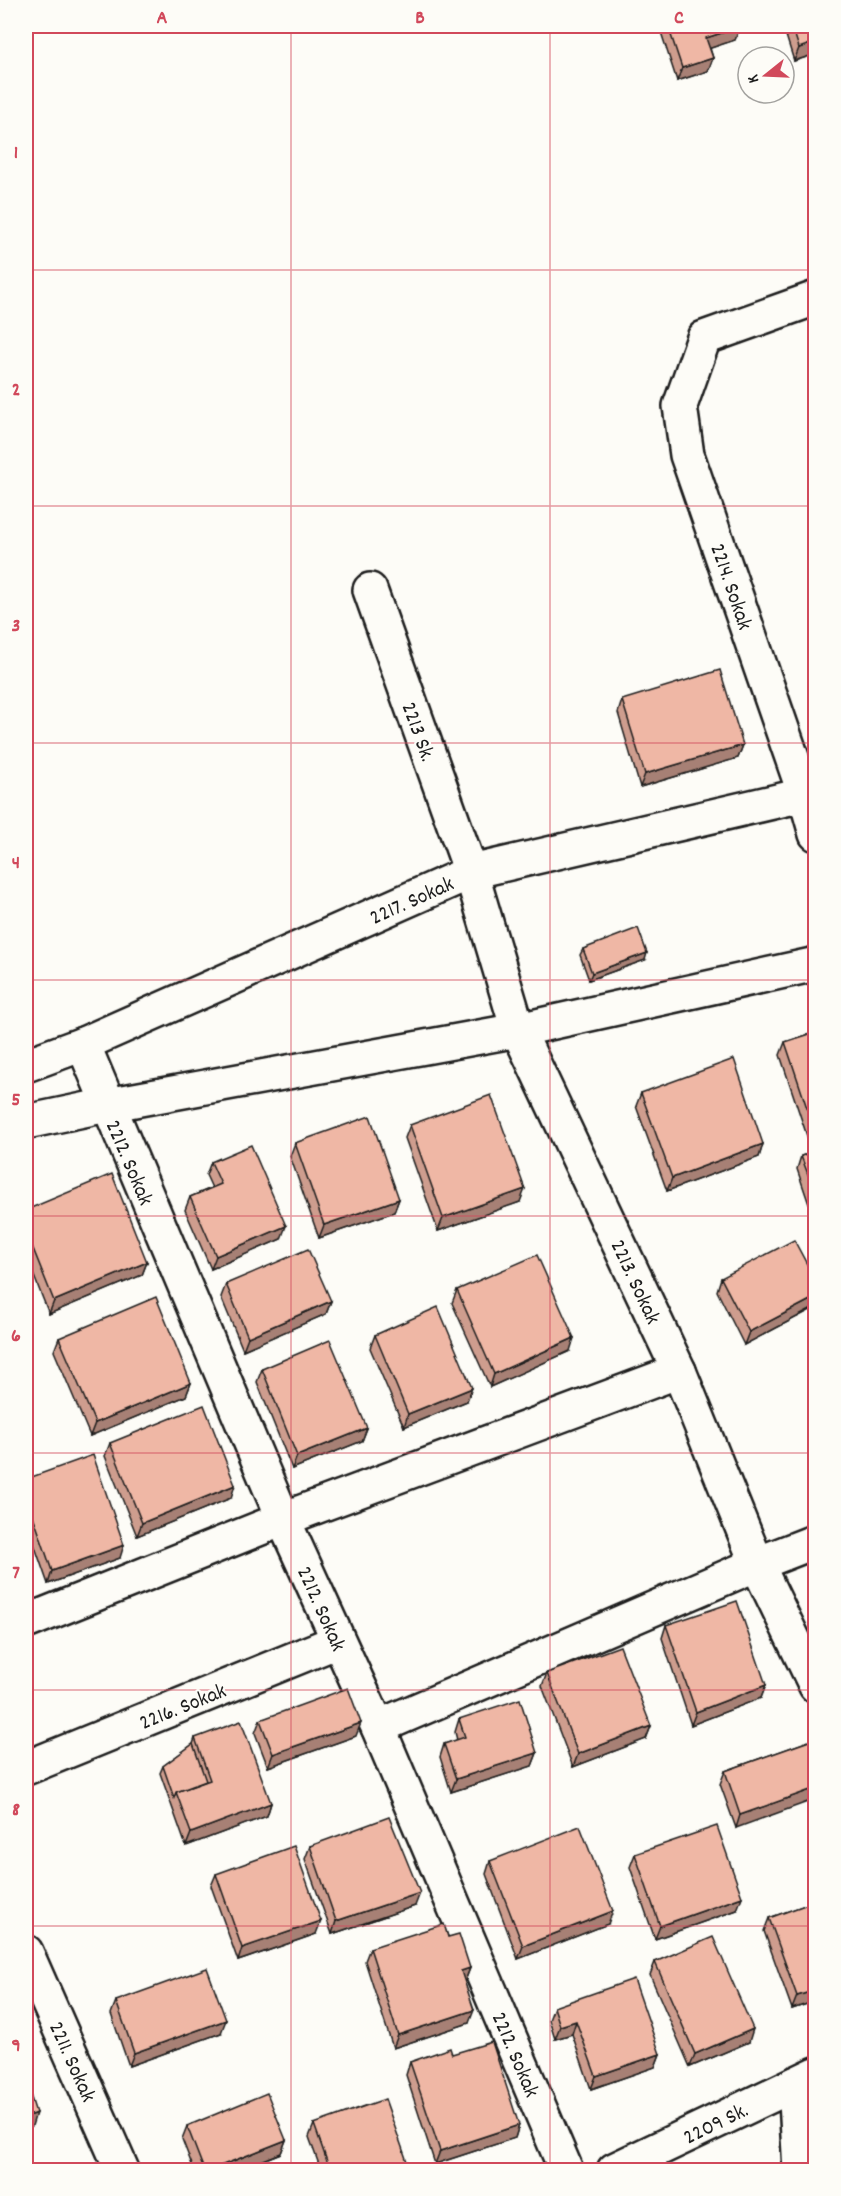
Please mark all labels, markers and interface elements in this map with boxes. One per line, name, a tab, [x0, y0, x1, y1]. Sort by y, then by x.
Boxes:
text: A	[157, 5, 168, 33]
text: B	[415, 5, 425, 33]
text: C	[674, 5, 684, 33]
north arrow	[736, 45, 796, 105]
text: K	[742, 71, 766, 86]
text: 1	[14, 140, 18, 168]
text: 2	[12, 377, 20, 405]
street label: 2214. Sokak	[700, 540, 759, 635]
text: 3	[12, 613, 20, 641]
street label: 2213 Sk.	[392, 698, 442, 766]
text: 4	[12, 850, 20, 878]
street label: 2217. Sokak	[365, 870, 459, 934]
text: 5	[11, 1087, 21, 1115]
street label: 2212. Sokak	[96, 1116, 160, 1211]
street label: 2213. Sokak	[601, 1235, 667, 1330]
text: 6	[11, 1323, 21, 1351]
text: 7	[12, 1560, 20, 1588]
street label: 2212. Sokak	[287, 1562, 352, 1657]
street label: 2216. Sokak	[135, 1677, 231, 1740]
text: 8	[12, 1797, 20, 1825]
street label: 2212. Sokak	[482, 2008, 546, 2103]
street label: 2211. Sokak	[39, 2017, 102, 2108]
text: 9	[11, 2033, 21, 2061]
street label: 2209 Sk.	[679, 2096, 754, 2154]

